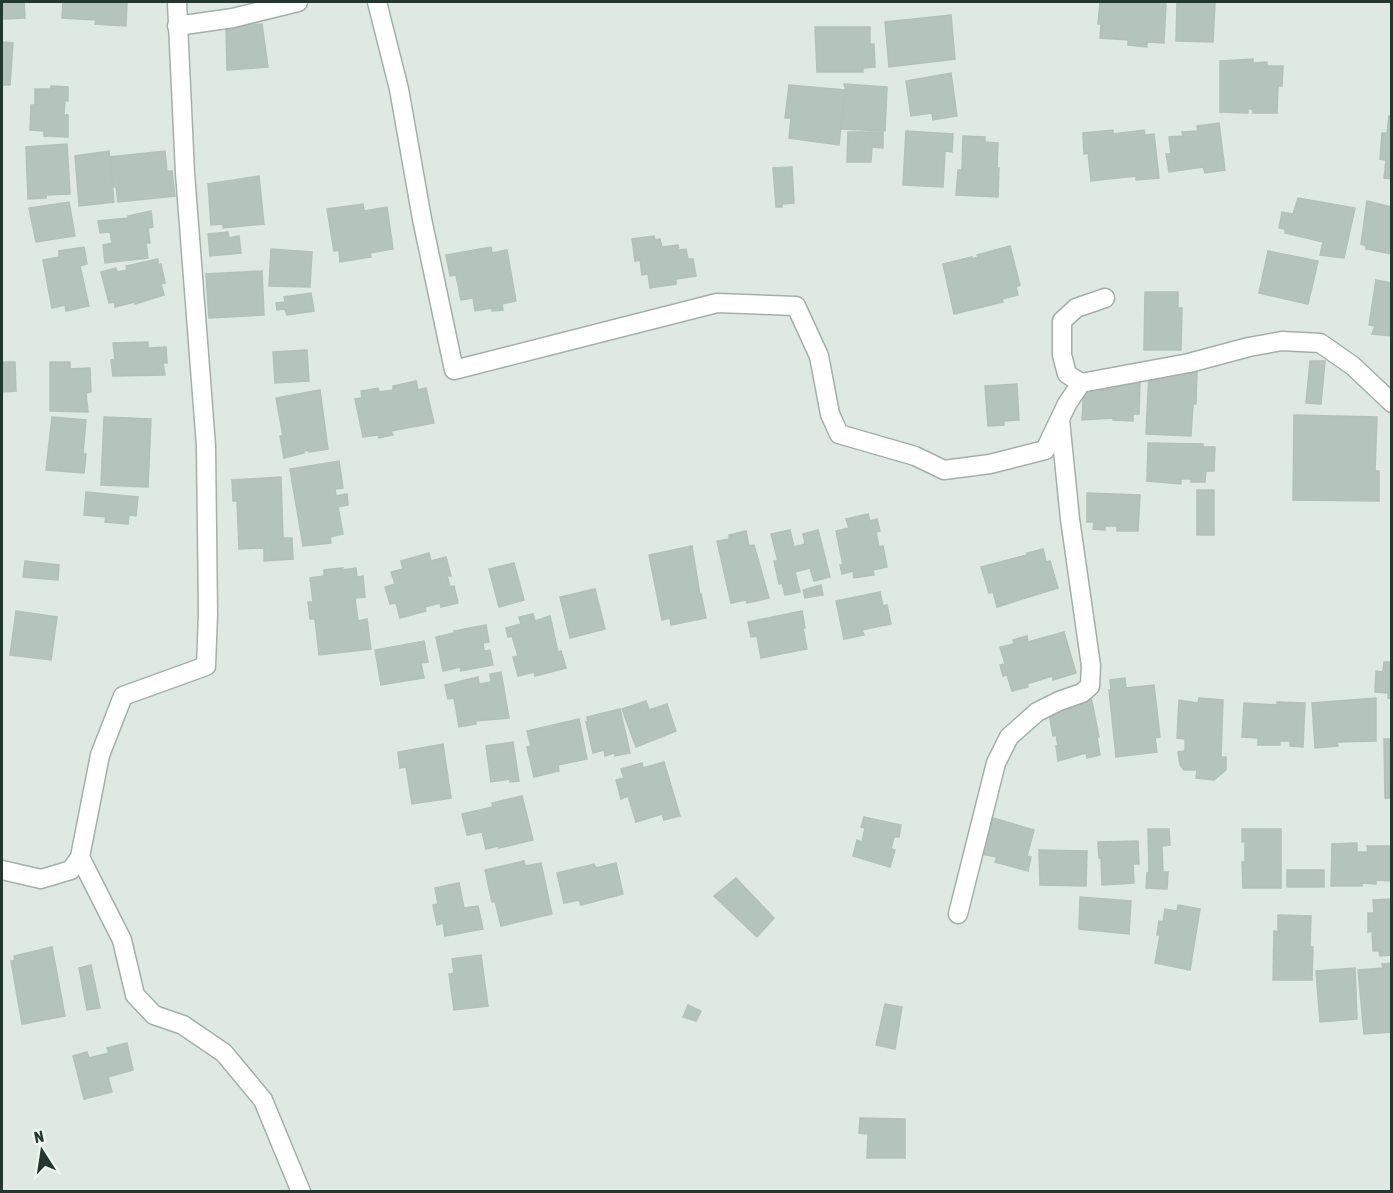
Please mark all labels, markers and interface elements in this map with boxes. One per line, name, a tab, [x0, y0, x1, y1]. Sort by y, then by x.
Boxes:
north arrow	[12, 1121, 72, 1181]
text: N	[32, 1127, 45, 1146]

